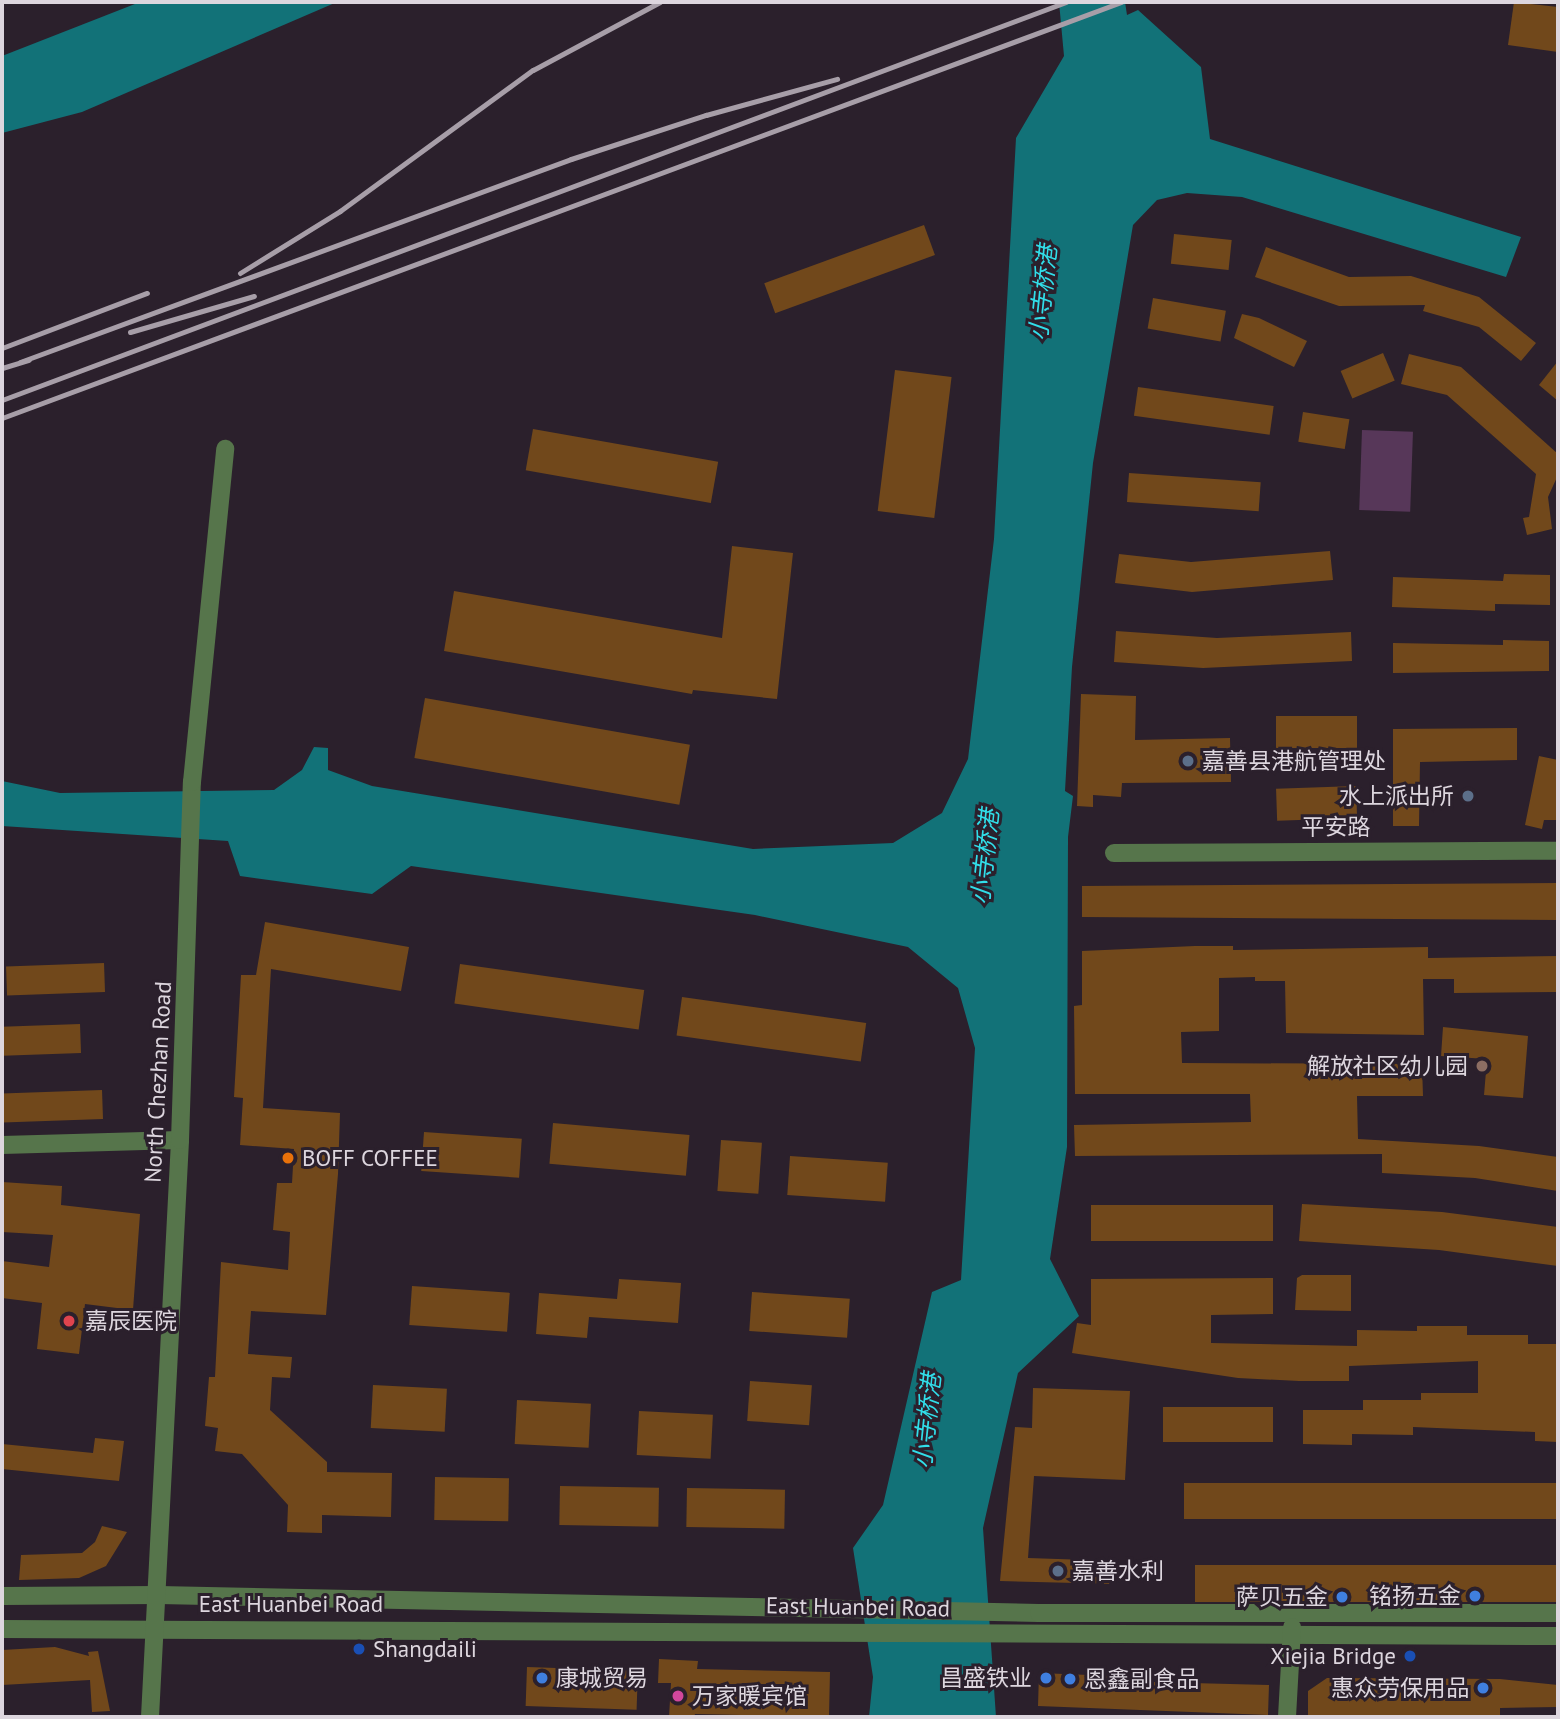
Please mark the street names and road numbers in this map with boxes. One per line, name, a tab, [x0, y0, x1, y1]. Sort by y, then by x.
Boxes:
street label: 平安路	[1302, 813, 1370, 841]
street label: North Chezhan Road	[139, 981, 177, 1183]
street label: East Huanbei Road	[199, 1590, 383, 1618]
street label: East Huanbei Road	[766, 1592, 950, 1622]

